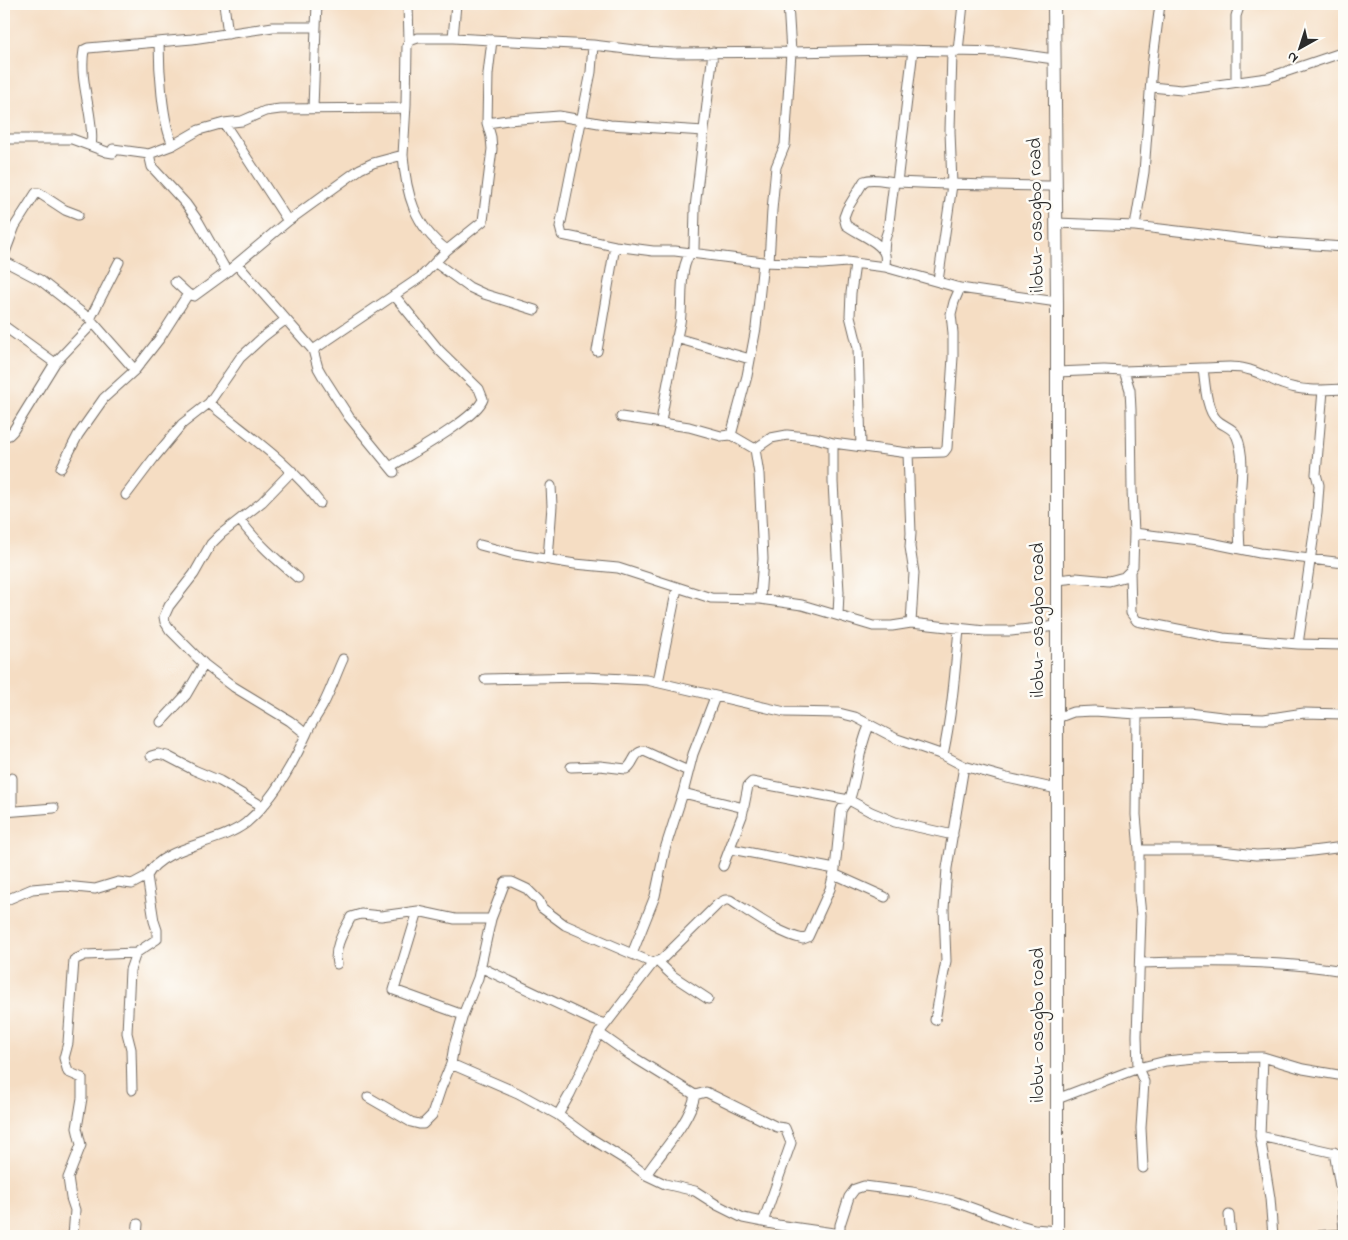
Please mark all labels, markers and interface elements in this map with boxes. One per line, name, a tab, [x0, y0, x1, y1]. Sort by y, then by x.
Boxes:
north arrow	[1276, 22, 1326, 72]
text: N	[1282, 46, 1303, 68]
street label: ilobu- osogbo road	[1021, 137, 1054, 293]
street label: ilobu- osogbo road	[1024, 543, 1054, 697]
street label: ilobu- osogbo road	[1024, 948, 1054, 1102]

